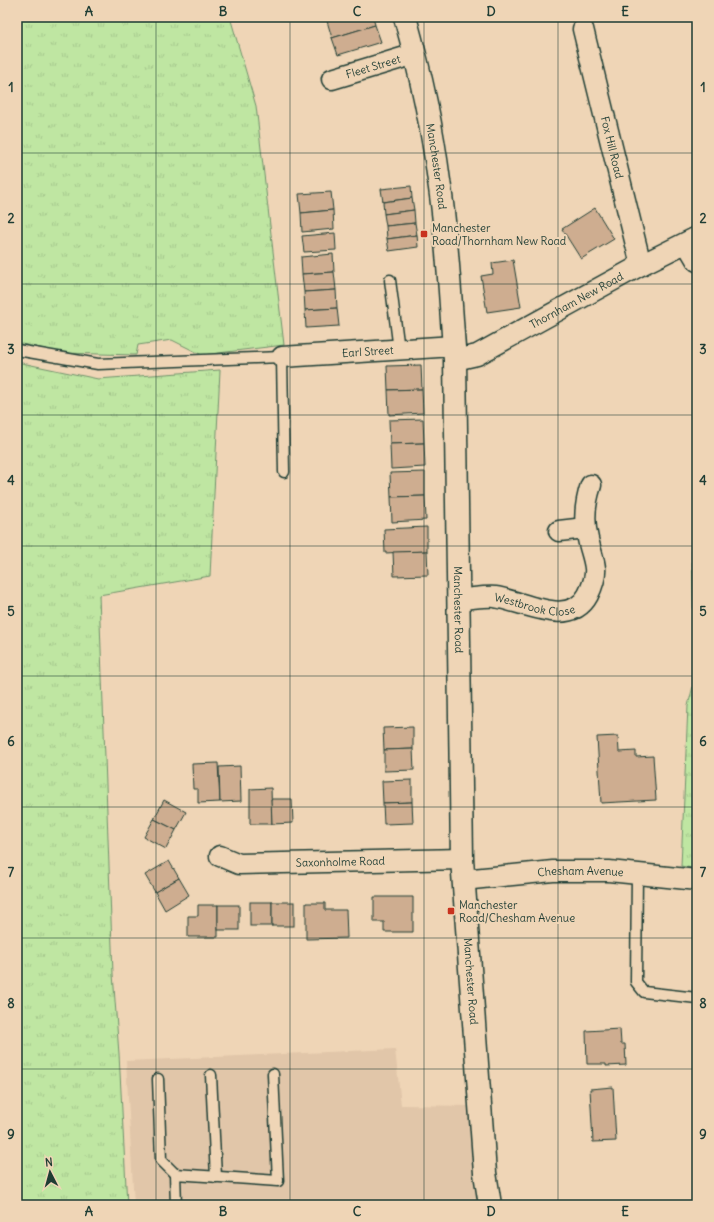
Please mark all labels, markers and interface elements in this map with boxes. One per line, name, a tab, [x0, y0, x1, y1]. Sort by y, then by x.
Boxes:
text: A	[85, 3, 94, 20]
text: B	[219, 3, 228, 20]
text: C	[353, 3, 362, 20]
text: D	[486, 3, 496, 20]
text: E	[621, 3, 629, 20]
street label: Fleet Street	[344, 52, 402, 81]
text: 1	[8, 79, 14, 96]
text: 1	[700, 79, 706, 96]
street label: Fox Hill Road	[598, 115, 627, 181]
street label: Manchester Road	[423, 122, 450, 211]
text: 2	[7, 210, 15, 227]
text: 2	[699, 210, 707, 227]
place label: Manchester Road/Thornham New Road	[432, 221, 567, 248]
marker: Manchester Road/Thornham New Road	[419, 229, 429, 239]
street label: Thornham New Road	[527, 269, 626, 332]
text: 3	[7, 341, 15, 358]
text: 3	[699, 341, 707, 358]
street label: Earl Street	[342, 343, 394, 360]
text: 4	[7, 472, 15, 489]
text: 4	[699, 472, 707, 489]
street label: Manchester Road	[451, 566, 466, 654]
street label: Westbrook Close	[493, 590, 577, 619]
text: 5	[7, 603, 15, 620]
text: 5	[699, 603, 707, 620]
text: 6	[7, 733, 15, 750]
text: 6	[699, 733, 707, 750]
street label: Saxonholme Road	[296, 854, 386, 870]
text: 7	[8, 864, 15, 881]
street label: Chesham Avenue	[537, 864, 624, 880]
text: 7	[700, 864, 707, 881]
place label: Manchester Road/Chesham Avenue	[459, 898, 575, 925]
marker: Manchester Road/Chesham Avenue	[446, 906, 456, 916]
street label: Manchester Road	[461, 937, 481, 1026]
text: 8	[7, 995, 15, 1012]
text: 8	[699, 995, 707, 1012]
text: 9	[7, 1126, 15, 1143]
text: 9	[699, 1126, 707, 1143]
north arrow	[30, 1152, 70, 1192]
text: N	[44, 1155, 53, 1169]
text: A	[85, 1203, 94, 1220]
text: B	[219, 1203, 228, 1220]
text: C	[353, 1203, 362, 1220]
text: D	[486, 1203, 496, 1220]
text: E	[621, 1203, 629, 1220]

